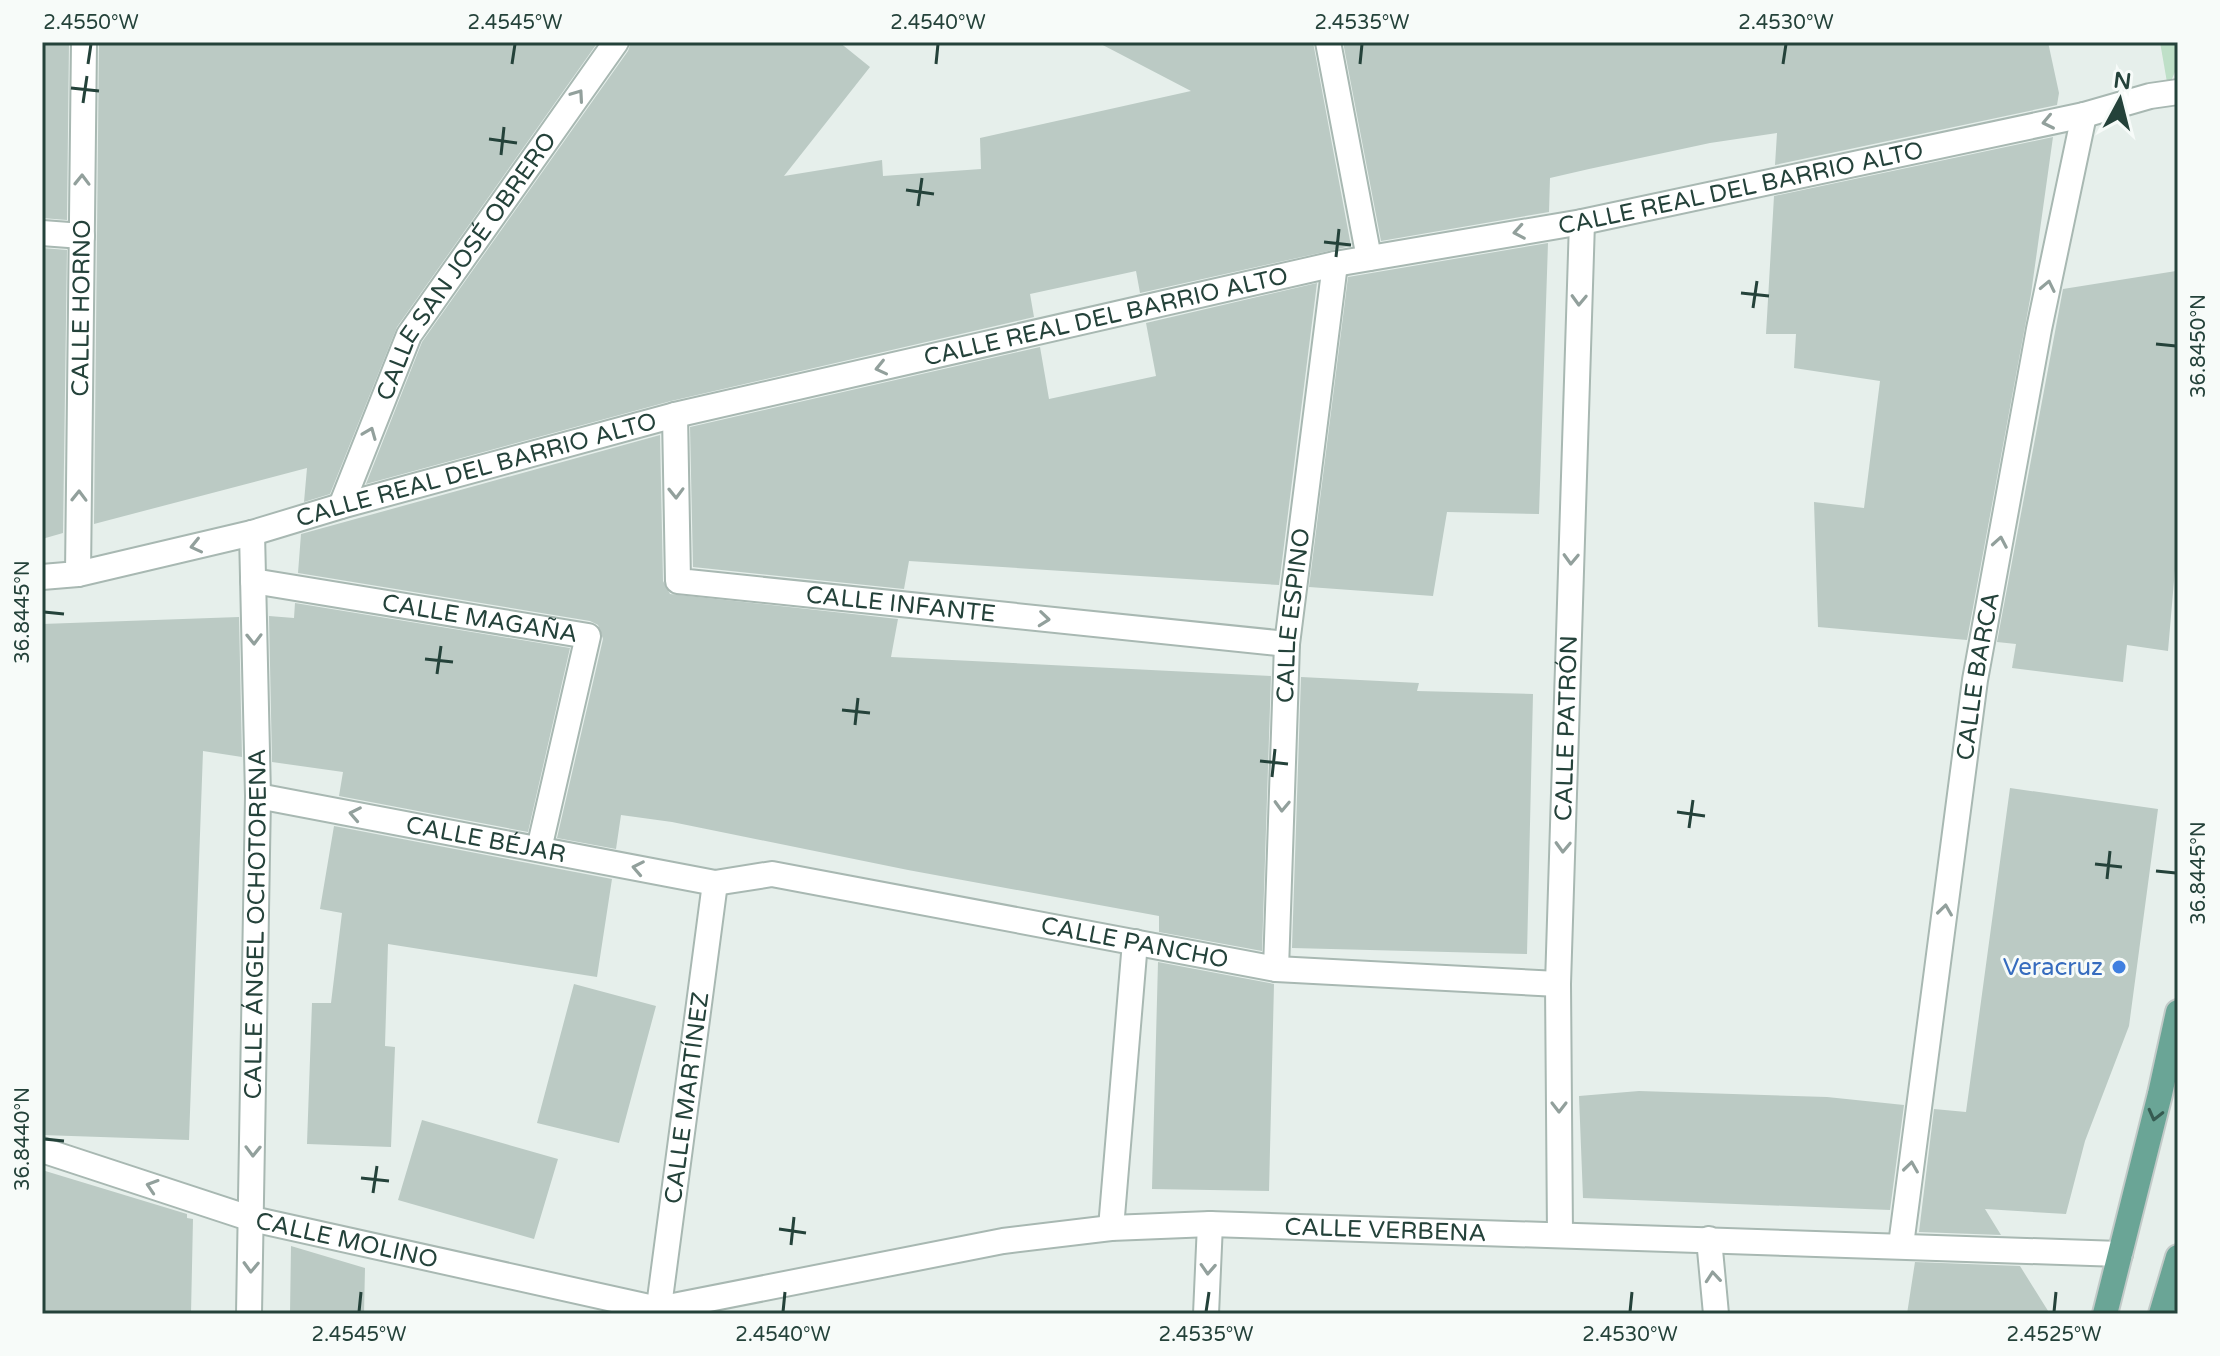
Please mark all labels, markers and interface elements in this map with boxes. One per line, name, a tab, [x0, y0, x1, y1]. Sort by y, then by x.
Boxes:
text: 2.4550°W	[43, 11, 139, 35]
text: 2.4545°W	[468, 11, 562, 35]
text: 2.4540°W	[890, 11, 986, 35]
text: 2.4535°W	[1315, 11, 1409, 35]
text: 2.4530°W	[1738, 11, 1834, 35]
north arrow	[2080, 60, 2160, 140]
text: N	[2112, 67, 2133, 95]
one-way arrow	[569, 89, 583, 103]
one-way arrow	[2041, 113, 2055, 130]
street label: CALLE SAN JOSÉ OBRERO	[370, 126, 562, 405]
street label: CALLE REAL DEL BARRIO ALTO	[1556, 135, 1926, 240]
one-way arrow	[73, 173, 91, 186]
street label: CALLE HORNO	[66, 219, 96, 397]
one-way arrow	[1512, 223, 1526, 240]
street label: CALLE REAL DEL BARRIO ALTO	[921, 261, 1291, 372]
one-way arrow	[2039, 280, 2056, 293]
one-way arrow	[1571, 294, 1588, 307]
text: 36.8450°N	[2187, 294, 2211, 398]
one-way arrow	[875, 359, 889, 376]
street label: CALLE REAL DEL BARRIO ALTO	[293, 406, 660, 533]
one-way arrow	[360, 427, 377, 441]
one-way arrow	[668, 487, 685, 500]
one-way arrow	[70, 489, 88, 502]
street label: CALLE ESPINO	[1271, 526, 1316, 703]
one-way arrow	[1991, 535, 2008, 549]
one-way arrow	[190, 537, 204, 554]
one-way arrow	[1563, 553, 1580, 566]
text: 36.8445°N	[11, 560, 35, 664]
street label: CALLE INFANTE	[805, 580, 997, 628]
street label: CALLE MAGAÑA	[380, 588, 580, 649]
street label: CALLE BARCA	[1950, 590, 2005, 762]
one-way arrow	[1038, 610, 1051, 627]
one-way arrow	[245, 633, 263, 646]
street label: CALLE PATRÓN	[1549, 635, 1583, 821]
street label: CALLE ÁNGEL OCHOTORENA	[238, 748, 273, 1100]
one-way arrow	[1273, 800, 1290, 813]
one-way arrow	[349, 807, 362, 824]
street label: CALLE BÉJAR	[404, 810, 568, 869]
text: 36.8445°N	[2187, 821, 2211, 925]
one-way arrow	[1554, 841, 1571, 854]
one-way arrow	[632, 860, 646, 877]
one-way arrow	[1936, 903, 1953, 916]
street label: CALLE PANCHO	[1038, 910, 1231, 974]
place label: Veracruz	[2003, 953, 2103, 982]
marker: Veracruz	[2110, 958, 2128, 976]
street label: CALLE MARTÍNEZ	[658, 990, 715, 1206]
text: 36.8440°N	[11, 1087, 35, 1191]
one-way arrow	[1550, 1101, 1568, 1114]
one-way arrow	[2147, 1108, 2164, 1122]
one-way arrow	[244, 1145, 262, 1158]
one-way arrow	[1902, 1160, 1919, 1174]
one-way arrow	[145, 1180, 159, 1196]
street label: CALLE MOLINO	[253, 1206, 441, 1274]
street label: CALLE VERBENA	[1284, 1212, 1487, 1248]
one-way arrow	[242, 1261, 259, 1274]
one-way arrow	[1200, 1263, 1217, 1276]
one-way arrow	[1704, 1270, 1721, 1283]
text: 2.4545°W	[312, 1323, 406, 1347]
text: 2.4540°W	[735, 1323, 831, 1347]
text: 2.4535°W	[1159, 1323, 1253, 1347]
text: 2.4530°W	[1582, 1323, 1678, 1347]
text: 2.4525°W	[2007, 1323, 2101, 1347]

